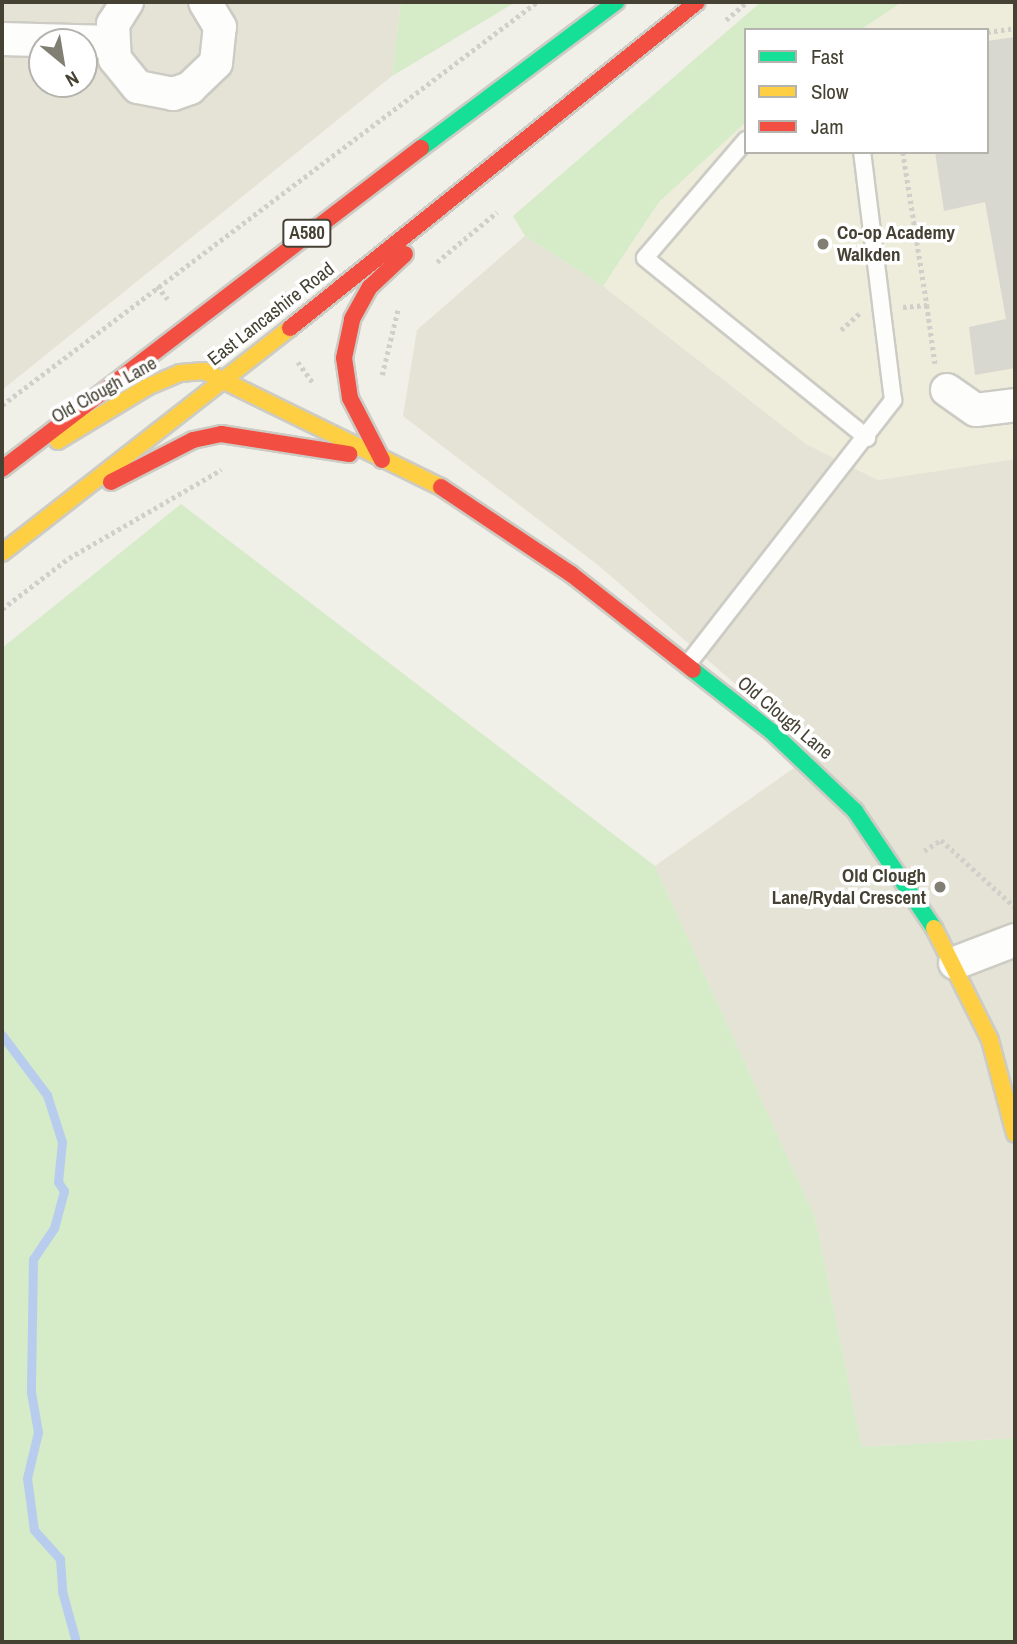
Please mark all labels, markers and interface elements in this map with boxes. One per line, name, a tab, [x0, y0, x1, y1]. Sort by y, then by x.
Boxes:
north arrow	[28, 28, 98, 98]
legend	[744, 28, 989, 154]
text: Fast	[811, 42, 844, 71]
text: N	[61, 65, 84, 94]
text: Slow	[811, 77, 848, 106]
text: Jam	[811, 112, 844, 141]
road number: A580	[281, 218, 333, 247]
place label: Co-op Academy Walkden	[837, 222, 956, 266]
marker: Co-op Academy Walkden	[815, 236, 831, 252]
street label: East Lancashire Road	[203, 258, 339, 370]
street label: Old Clough Lane	[47, 352, 161, 428]
street label: Old Clough Lane	[733, 672, 837, 764]
place label: Old Clough Lane/Rydal Crescent	[772, 865, 926, 909]
marker: Old Clough Lane/Rydal Crescent	[932, 879, 948, 895]

